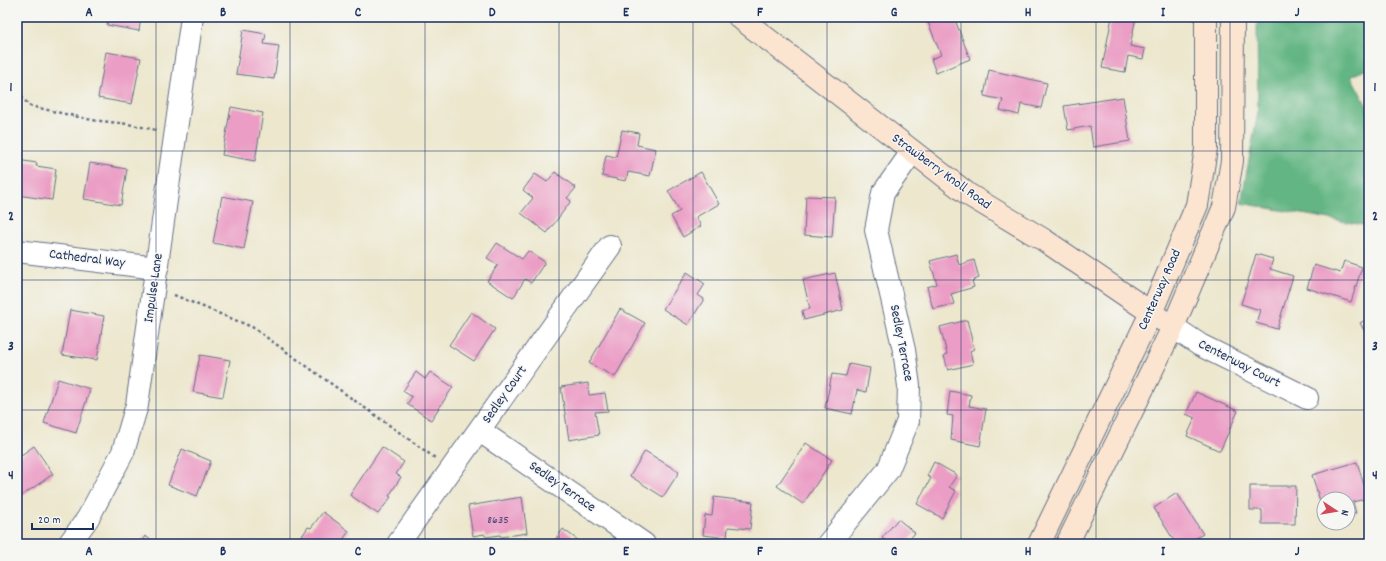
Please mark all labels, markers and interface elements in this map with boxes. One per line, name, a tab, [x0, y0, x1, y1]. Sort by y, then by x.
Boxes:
text: A	[85, 4, 93, 23]
text: B	[220, 4, 226, 23]
text: C	[355, 4, 362, 23]
text: D	[489, 4, 496, 23]
text: E	[623, 4, 630, 23]
text: F	[757, 4, 763, 23]
text: G	[891, 4, 898, 23]
text: H	[1025, 4, 1032, 23]
text: I	[1161, 4, 1166, 23]
text: J	[1295, 4, 1300, 23]
text: 1	[10, 79, 13, 98]
text: 1	[1374, 79, 1377, 98]
street label: Strawberry Knoll Road	[887, 129, 995, 215]
text: 2	[8, 208, 14, 227]
text: 2	[1372, 208, 1378, 227]
street label: Cathedral Way	[48, 244, 126, 274]
street label: Centerway Road	[1133, 246, 1187, 334]
street label: Impulse Lane	[139, 252, 169, 324]
street label: Sedley Terrace	[884, 303, 918, 383]
street label: Centerway Court	[1194, 335, 1284, 393]
text: 3	[8, 338, 14, 357]
text: 3	[1372, 338, 1378, 357]
street label: Sedley Court	[478, 362, 532, 428]
street label: Sedley Terrace	[524, 457, 600, 517]
text: 4	[8, 467, 14, 486]
text: 4	[1372, 467, 1378, 486]
north arrow	[1316, 491, 1356, 531]
scale bar	[32, 505, 93, 531]
text: N	[1335, 508, 1352, 518]
text: 20 m	[38, 512, 61, 529]
house number: 8635	[487, 512, 509, 529]
text: A	[85, 543, 93, 561]
text: B	[220, 543, 226, 561]
text: C	[355, 543, 362, 561]
text: D	[489, 543, 496, 561]
text: E	[623, 543, 630, 561]
text: F	[757, 543, 763, 561]
text: G	[891, 543, 898, 561]
text: H	[1025, 543, 1032, 561]
text: I	[1161, 543, 1166, 561]
text: J	[1295, 543, 1300, 561]

